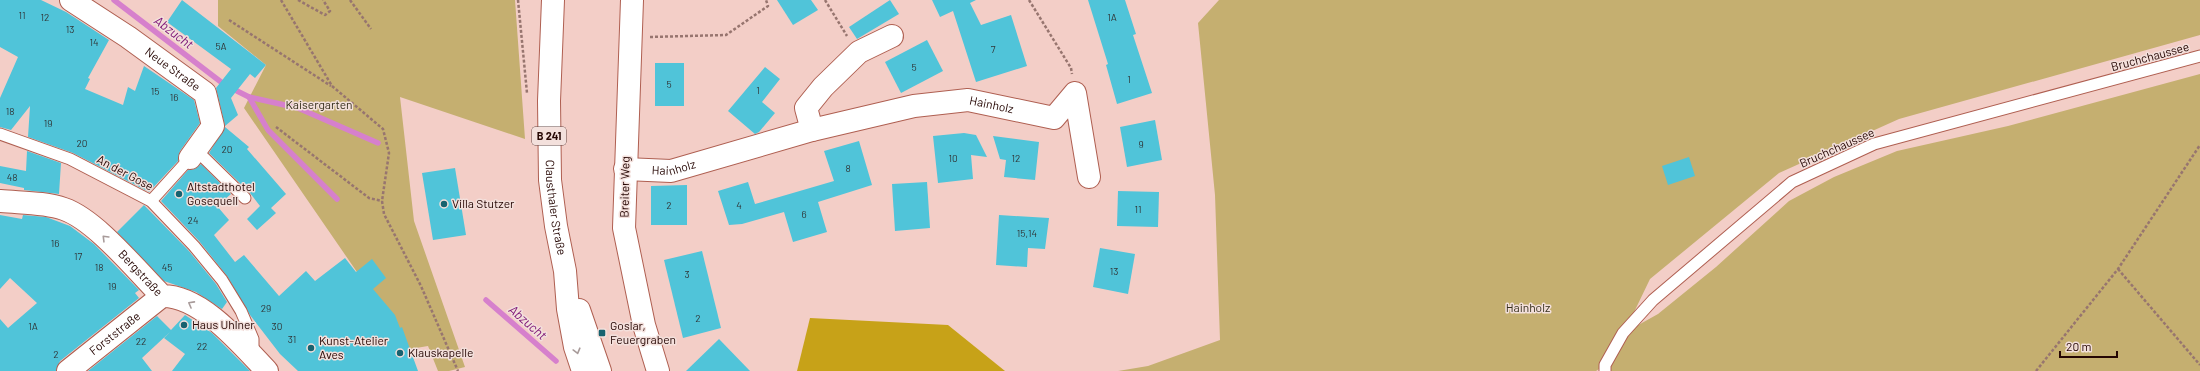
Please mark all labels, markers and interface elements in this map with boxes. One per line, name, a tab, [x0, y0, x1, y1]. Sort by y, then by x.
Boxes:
house number: 11	[18, 9, 26, 21]
house number: 12	[41, 11, 49, 23]
house number: 1A	[1107, 11, 1117, 23]
water label: Abzucht	[151, 12, 197, 52]
house number: 13	[66, 23, 74, 35]
house number: 14	[89, 36, 99, 48]
street label: Bruchchaussee	[2109, 39, 2190, 73]
house number: 5A	[215, 40, 227, 52]
house number: 7	[991, 43, 996, 55]
street label: Neue Straße	[143, 44, 203, 93]
house number: 5	[911, 61, 917, 73]
house number: 1	[1127, 73, 1131, 85]
house number: 5	[666, 78, 672, 90]
house number: 1	[756, 84, 760, 96]
house number: 15	[151, 85, 159, 97]
house number: 16	[170, 91, 178, 103]
street label: Hainholz	[968, 93, 1015, 115]
park label: Kaisergarten	[285, 97, 353, 111]
house number: 18	[6, 105, 14, 117]
house number: 19	[44, 117, 52, 129]
street label: Bruchchaussee	[1797, 124, 1876, 170]
road number: B 241	[532, 127, 566, 145]
house number: 20	[76, 137, 88, 149]
house number: 9	[1138, 138, 1144, 150]
house number: 20	[221, 143, 233, 155]
street label: An der Gose	[95, 151, 156, 193]
house number: 10	[948, 152, 958, 164]
house number: 12	[1012, 152, 1020, 164]
street label: Breiter Weg	[616, 156, 632, 218]
street label: Hainholz	[651, 156, 697, 177]
street label: Clausthaler Straße	[544, 160, 570, 256]
house number: 8	[845, 162, 851, 174]
house number: 48	[7, 171, 17, 183]
place label: Altstadthotel Gosequell	[187, 179, 255, 207]
marker: Altstadthotel Gosequell	[174, 189, 184, 199]
place label: Villa Stutzer	[452, 196, 515, 210]
marker: Villa Stutzer	[439, 199, 449, 209]
house number: 2	[666, 199, 672, 211]
house number: 4	[736, 199, 742, 211]
house number: 11	[1134, 203, 1142, 215]
house number: 6	[801, 208, 807, 220]
house number: 24	[188, 214, 198, 226]
house number: 15,14	[1017, 227, 1037, 239]
one-way arrow	[102, 235, 110, 243]
house number: 16	[51, 237, 59, 249]
street label: Bergstraße	[116, 246, 166, 299]
house number: 17	[74, 250, 82, 262]
house number: 18	[95, 261, 103, 273]
house number: 45	[162, 261, 172, 273]
house number: 13	[1110, 265, 1118, 277]
house number: 3	[684, 268, 690, 280]
house number: 19	[108, 280, 116, 292]
park label: Hainholz	[1506, 300, 1550, 314]
water label: Abzucht	[506, 301, 550, 343]
one-way arrow	[188, 302, 195, 309]
house number: 29	[261, 302, 271, 314]
street label: Forststraße	[86, 308, 143, 357]
house number: 2	[695, 312, 701, 324]
place label: Haus Uhlner	[192, 317, 255, 331]
place label: Goslar, Feuergraben	[610, 318, 676, 346]
house number: 1A	[28, 320, 38, 332]
marker: Haus Uhlner	[179, 320, 189, 330]
house number: 30	[272, 320, 282, 332]
marker: Goslar, Feuergraben	[597, 328, 607, 338]
house number: 31	[288, 333, 296, 345]
place label: Kunst-Atelier Aves	[319, 333, 389, 361]
scale bar	[2060, 333, 2117, 359]
house number: 22	[136, 335, 146, 347]
text: 20 m	[2066, 339, 2092, 353]
house number: 22	[197, 340, 207, 352]
marker: Kunst-Atelier Aves	[306, 343, 316, 353]
place label: Klauskapelle	[408, 345, 473, 359]
one-way arrow	[572, 347, 581, 354]
house number: 2	[53, 348, 59, 360]
marker: Klauskapelle	[395, 348, 405, 358]

